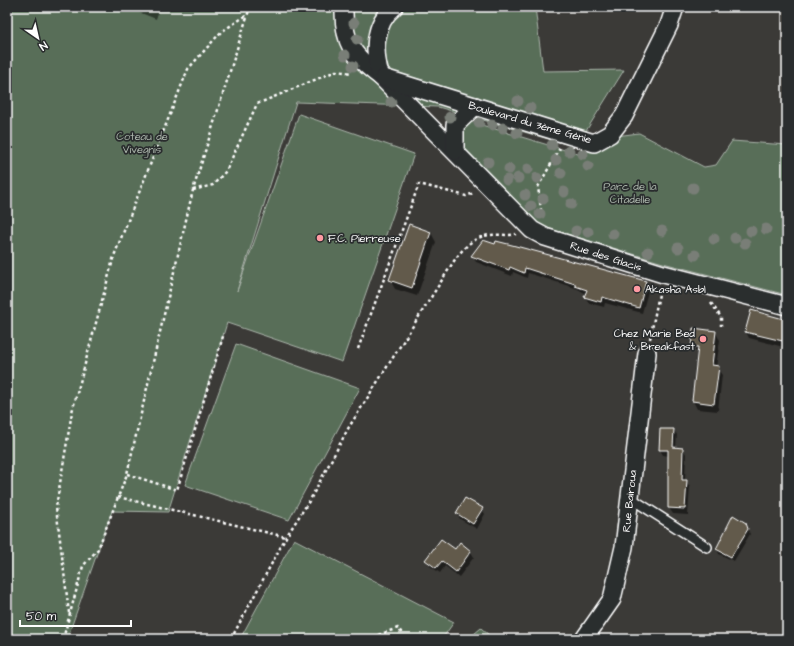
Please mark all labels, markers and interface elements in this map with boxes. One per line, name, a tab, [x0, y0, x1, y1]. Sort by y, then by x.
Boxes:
north arrow	[18, 18, 58, 58]
text: N	[36, 38, 50, 54]
street label: Boulevard du 3ème Génie	[467, 98, 593, 147]
park label: Coteau de Vivegnis	[116, 129, 168, 158]
park label: Parc de la Citadelle	[603, 179, 657, 207]
place label: F.C. Pierreuse	[328, 231, 401, 246]
marker: F.C. Pierreuse	[315, 233, 325, 243]
street label: Rue des Glacis	[568, 238, 644, 275]
place label: Akasha Asbl	[645, 282, 706, 297]
marker: Akasha Asbl	[632, 284, 642, 294]
place label: Chez Marie Bed & Breakfast	[614, 326, 696, 354]
marker: Chez Marie Bed & Breakfast	[698, 334, 708, 344]
street label: Rue Bairoua	[619, 469, 640, 533]
scale bar	[20, 602, 131, 628]
text: 50 m	[26, 608, 57, 625]

